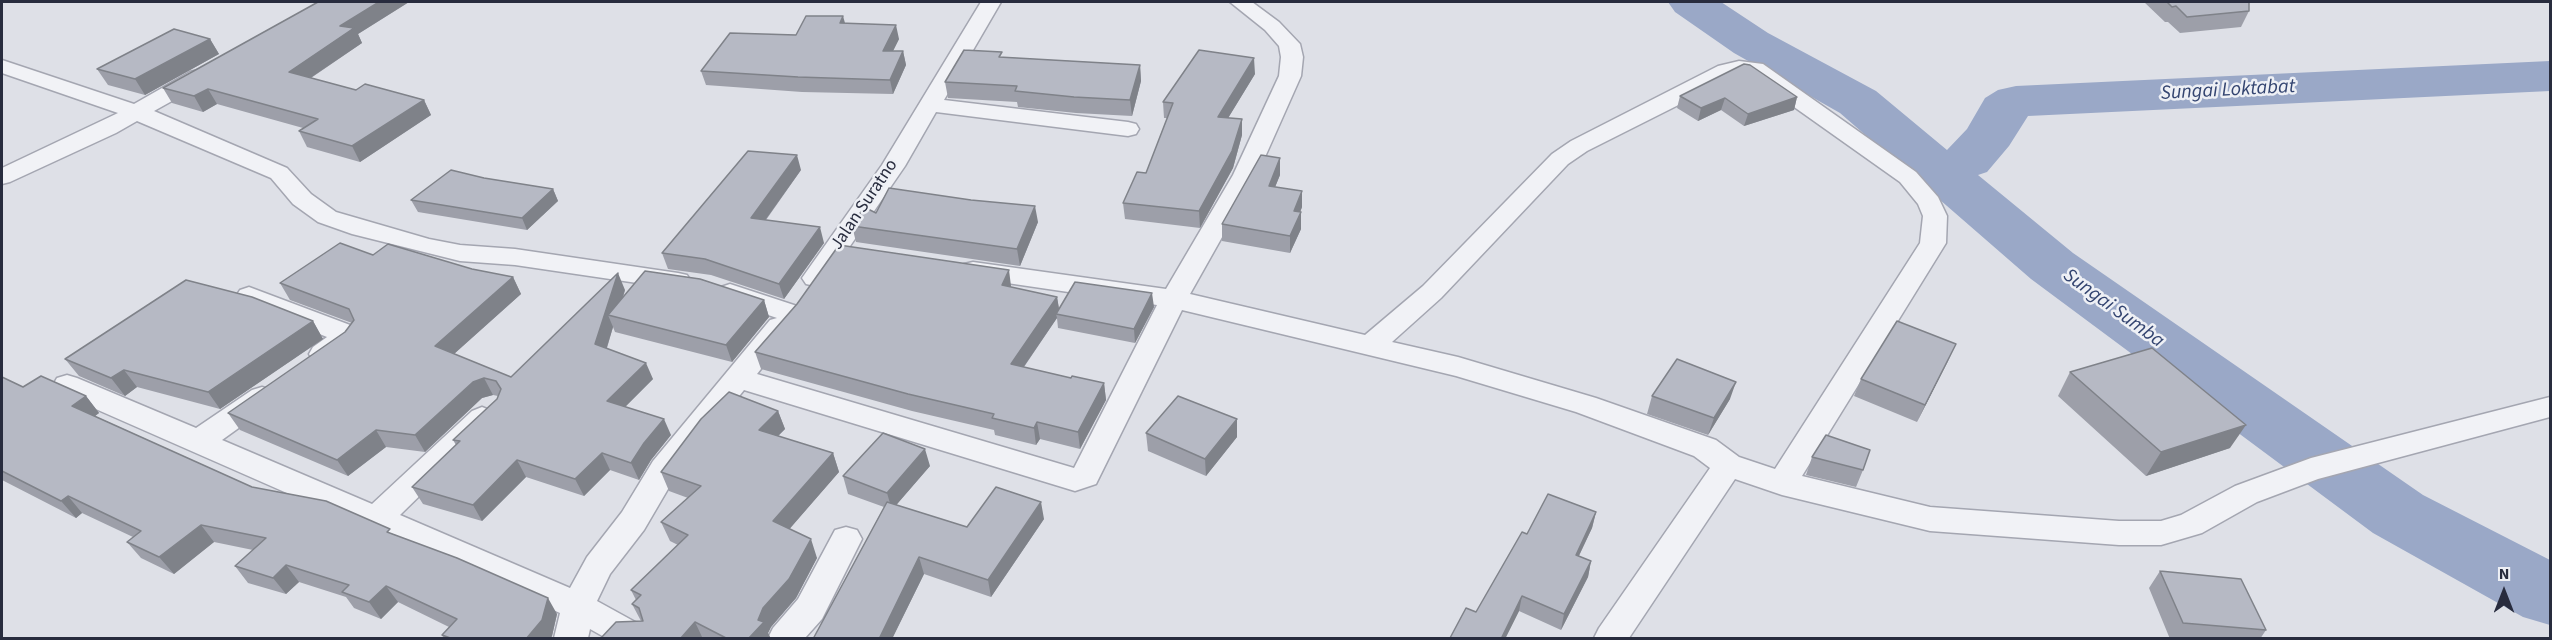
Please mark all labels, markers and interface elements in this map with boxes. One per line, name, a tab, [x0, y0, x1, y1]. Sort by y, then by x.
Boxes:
water label: Sungai Loktabat	[2160, 75, 2296, 107]
street label: Jalan Suratno	[827, 156, 903, 254]
water label: Sungai Sumba	[2058, 264, 2168, 354]
north arrow	[2474, 562, 2534, 622]
text: N	[2499, 563, 2509, 585]

